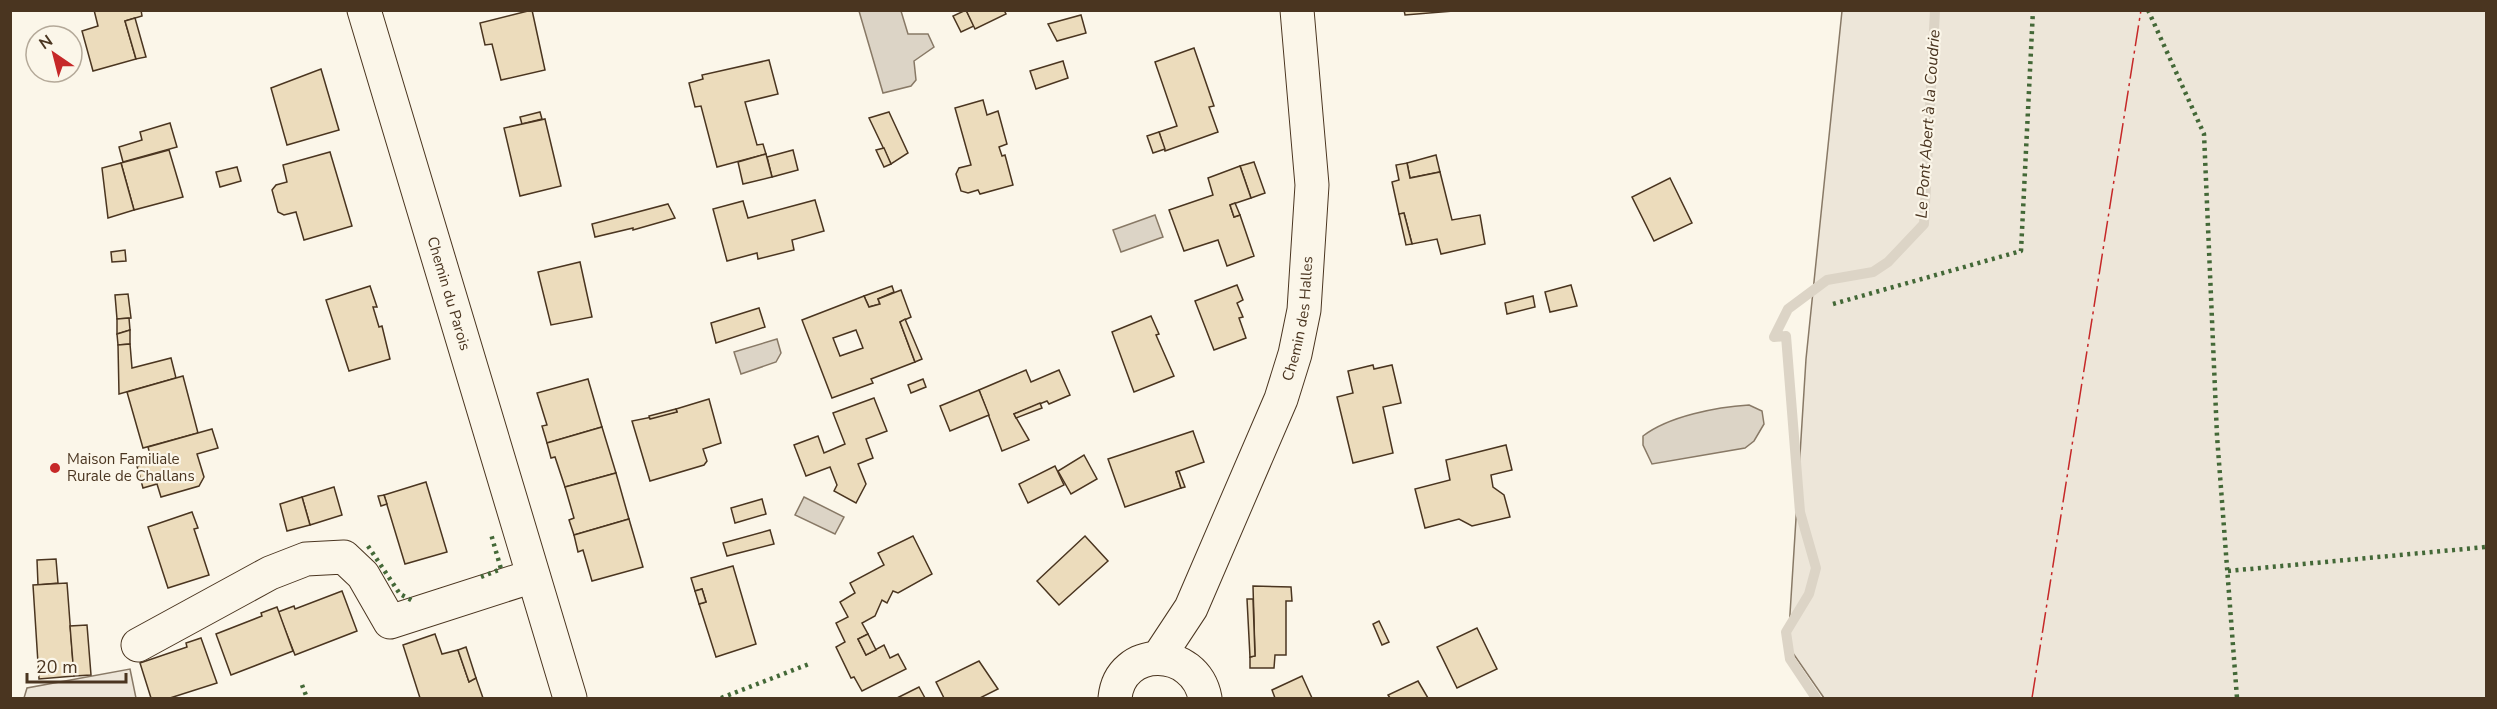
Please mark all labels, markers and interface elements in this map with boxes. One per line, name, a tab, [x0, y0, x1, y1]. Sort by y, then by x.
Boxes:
north arrow	[24, 24, 84, 84]
water label: Le Pont Abert à la Coudrie	[1910, 28, 1946, 219]
text: N	[35, 30, 57, 55]
street label: Chemin du Parois	[422, 234, 475, 353]
street label: Chemin des Halles	[1277, 256, 1317, 384]
place label: Maison Familiale Rurale de Challans	[67, 449, 195, 486]
marker: Maison Familiale Rurale de Challans	[48, 461, 62, 475]
scale bar	[27, 646, 126, 684]
text: 20 m	[36, 655, 78, 679]

